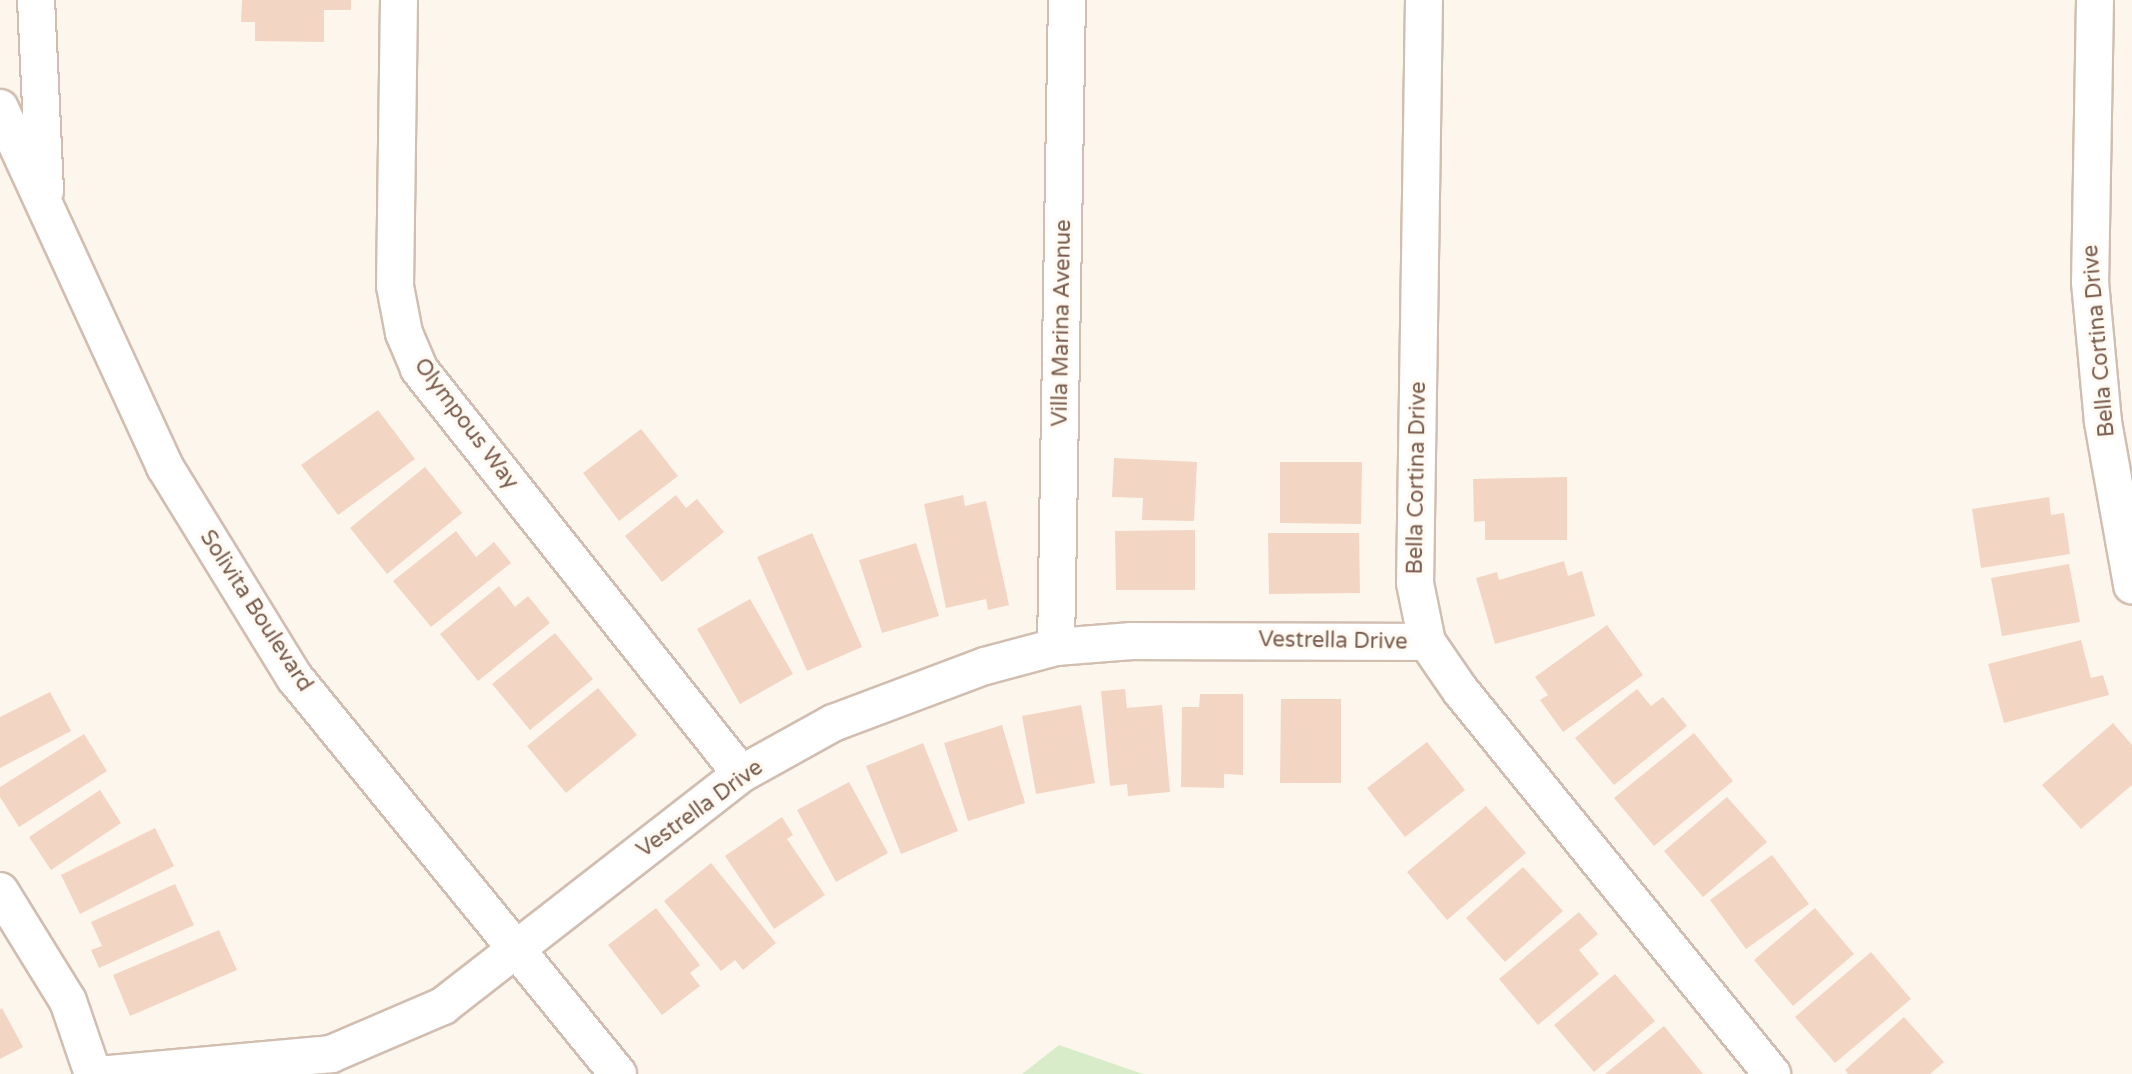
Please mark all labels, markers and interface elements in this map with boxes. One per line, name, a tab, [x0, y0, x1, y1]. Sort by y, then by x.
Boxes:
street label: Villa Marina Avenue	[1047, 219, 1077, 427]
street label: Bella Cortina Drive	[2077, 244, 2121, 438]
street label: Olympous Way	[408, 353, 524, 495]
street label: Bella Cortina Drive	[1402, 381, 1432, 575]
street label: Solivita Boulevard	[194, 525, 318, 697]
street label: Vestrella Drive	[1258, 627, 1408, 655]
street label: Vestrella Drive	[632, 754, 768, 864]

